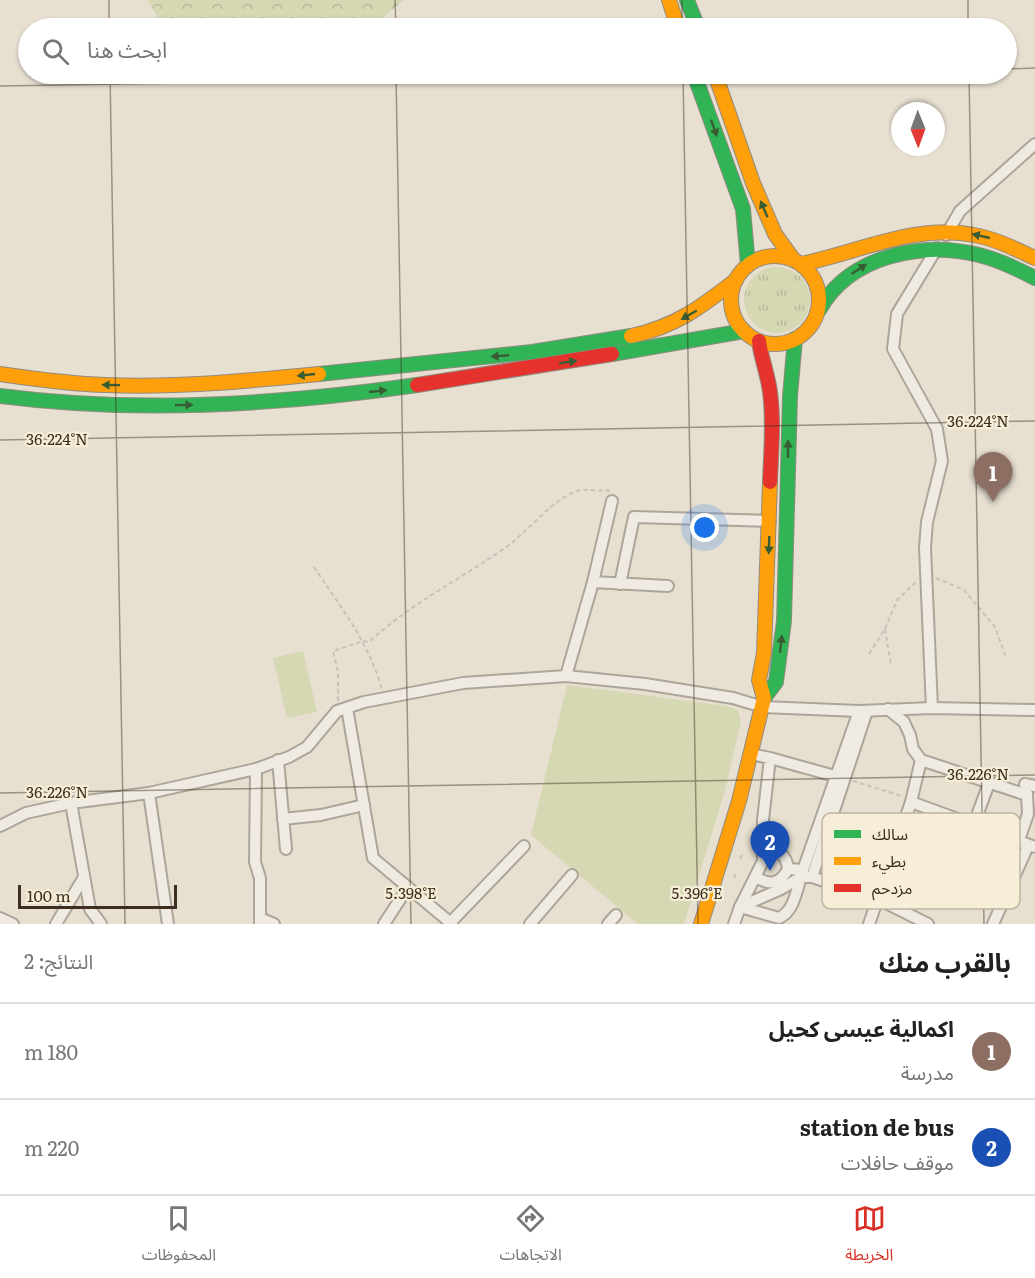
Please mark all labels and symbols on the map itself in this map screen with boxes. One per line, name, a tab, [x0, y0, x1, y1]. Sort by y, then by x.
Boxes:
north arrow	[891, 102, 945, 156]
one-way arrow	[709, 120, 719, 138]
one-way arrow	[759, 199, 769, 217]
one-way arrow	[972, 231, 990, 241]
one-way arrow	[851, 263, 868, 274]
one-way arrow	[680, 310, 697, 320]
one-way arrow	[490, 351, 509, 361]
one-way arrow	[559, 357, 578, 366]
one-way arrow	[296, 370, 315, 380]
one-way arrow	[102, 380, 121, 390]
one-way arrow	[369, 386, 388, 396]
one-way arrow	[174, 400, 193, 410]
text: 36.224°N	[947, 409, 1009, 432]
text: 36.224°N	[26, 427, 88, 450]
one-way arrow	[784, 439, 793, 458]
pin: 1	[974, 452, 1012, 502]
your location	[690, 513, 719, 542]
one-way arrow	[764, 536, 774, 555]
one-way arrow	[776, 634, 786, 653]
text: 36.226°N	[947, 762, 1009, 785]
text: 36.226°N	[26, 780, 88, 803]
legend	[822, 813, 1020, 909]
text: سالك	[872, 821, 908, 845]
pin: 2	[750, 822, 790, 871]
text: بطيء	[872, 848, 906, 874]
text: مزدحم	[872, 875, 912, 901]
text: 5.398°E	[385, 881, 437, 904]
text: 5.396°E	[671, 881, 723, 904]
scale bar	[18, 882, 177, 910]

